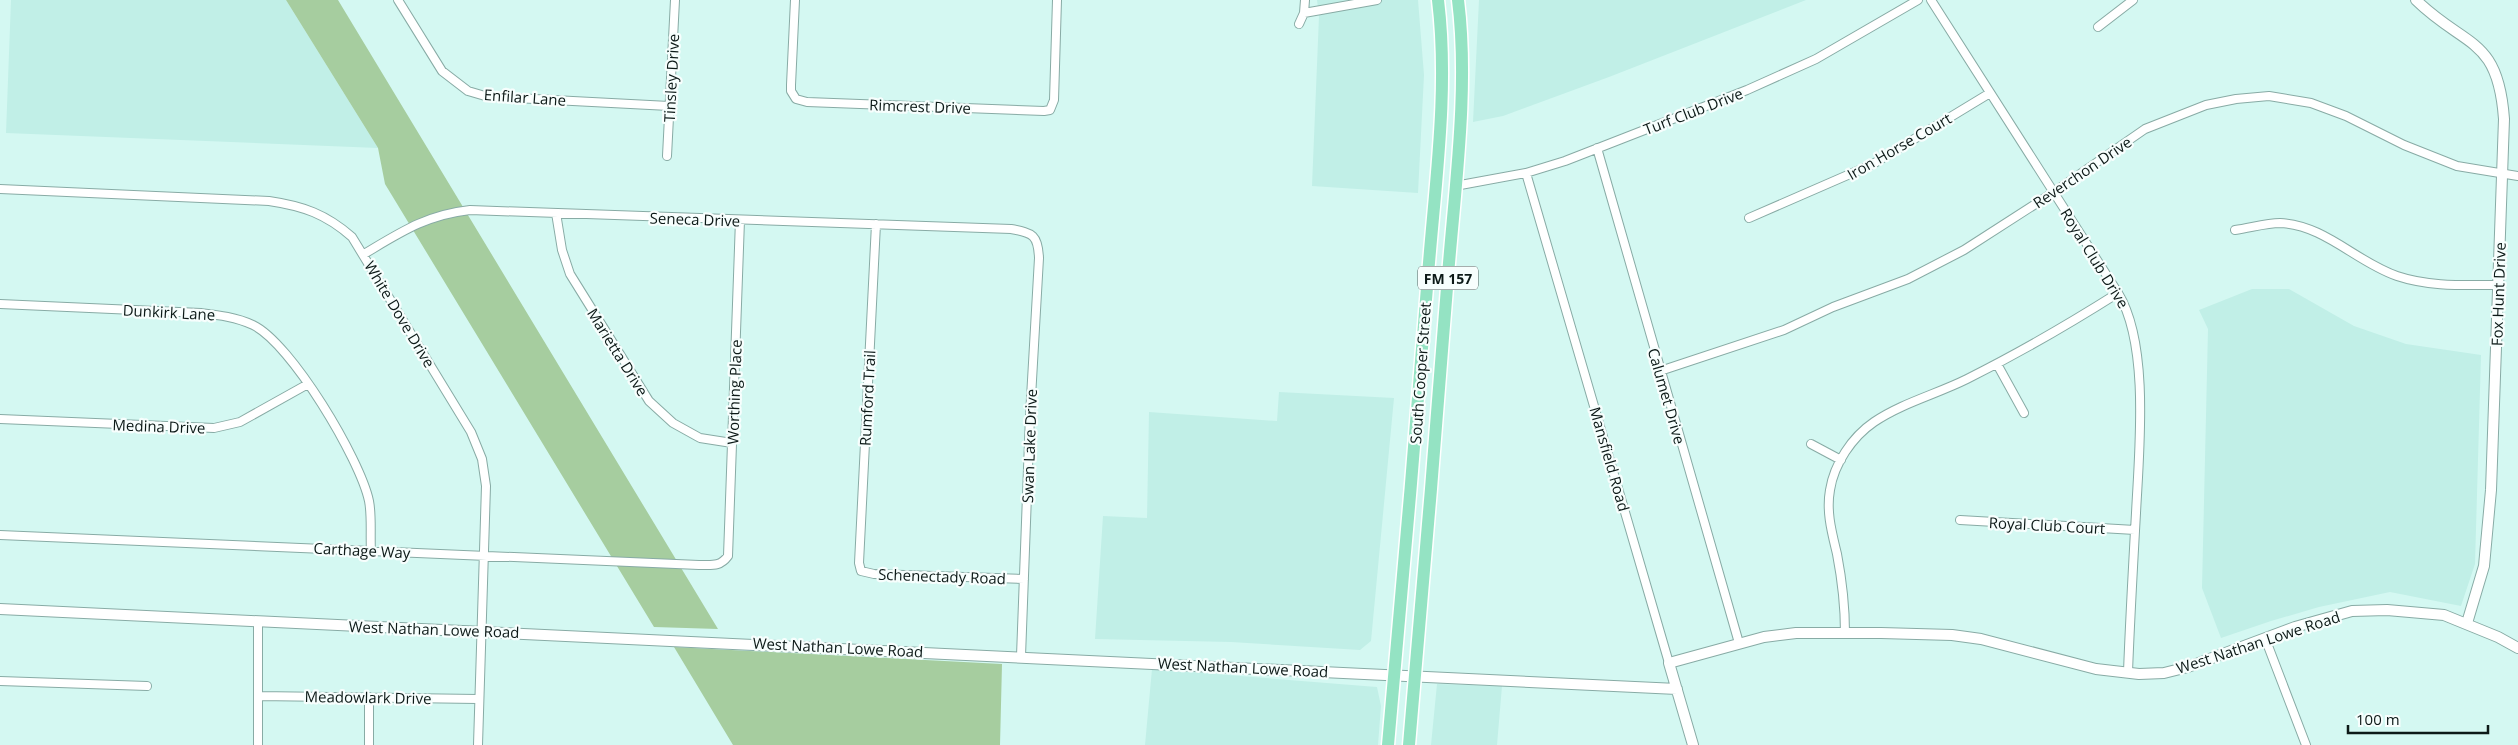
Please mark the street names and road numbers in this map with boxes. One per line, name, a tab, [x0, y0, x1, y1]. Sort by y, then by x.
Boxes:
street label: Tinsley Drive	[659, 33, 683, 123]
street label: Turf Club Drive	[1641, 83, 1745, 139]
street label: Enfilar Lane	[483, 84, 567, 110]
street label: Rimcrest Drive	[869, 94, 971, 118]
street label: Iron Horse Court	[1843, 108, 1955, 184]
street label: Reverchon Drive	[2029, 132, 2135, 212]
street label: Royal Club Drive	[2056, 204, 2134, 312]
street label: Seneca Drive	[649, 207, 741, 231]
street label: Fox Hunt Drive	[2486, 242, 2510, 346]
street label: White Dove Drive	[360, 257, 440, 371]
road number: FM 157	[1418, 266, 1478, 290]
street label: Dunkirk Lane	[122, 300, 216, 324]
street label: South Cooper Street	[1405, 302, 1435, 444]
street label: Marietta Drive	[583, 304, 653, 400]
street label: Worthing Place	[722, 339, 746, 445]
street label: Calumet Drive	[1644, 346, 1690, 446]
street label: Rumford Trail	[855, 350, 879, 446]
street label: Swan Lake Drive	[1017, 388, 1041, 504]
street label: Mansfield Road	[1585, 404, 1635, 514]
street label: Medina Drive	[112, 414, 206, 438]
street label: Royal Club Court	[1988, 512, 2106, 538]
street label: Carthage Way	[313, 537, 411, 563]
street label: Schenectady Road	[878, 564, 1006, 588]
street label: West Nathan Lowe Road	[2174, 606, 2342, 678]
street label: West Nathan Lowe Road	[348, 616, 520, 642]
street label: West Nathan Lowe Road	[752, 633, 924, 661]
street label: West Nathan Lowe Road	[1157, 653, 1329, 681]
street label: Meadowlark Drive	[304, 686, 432, 708]

